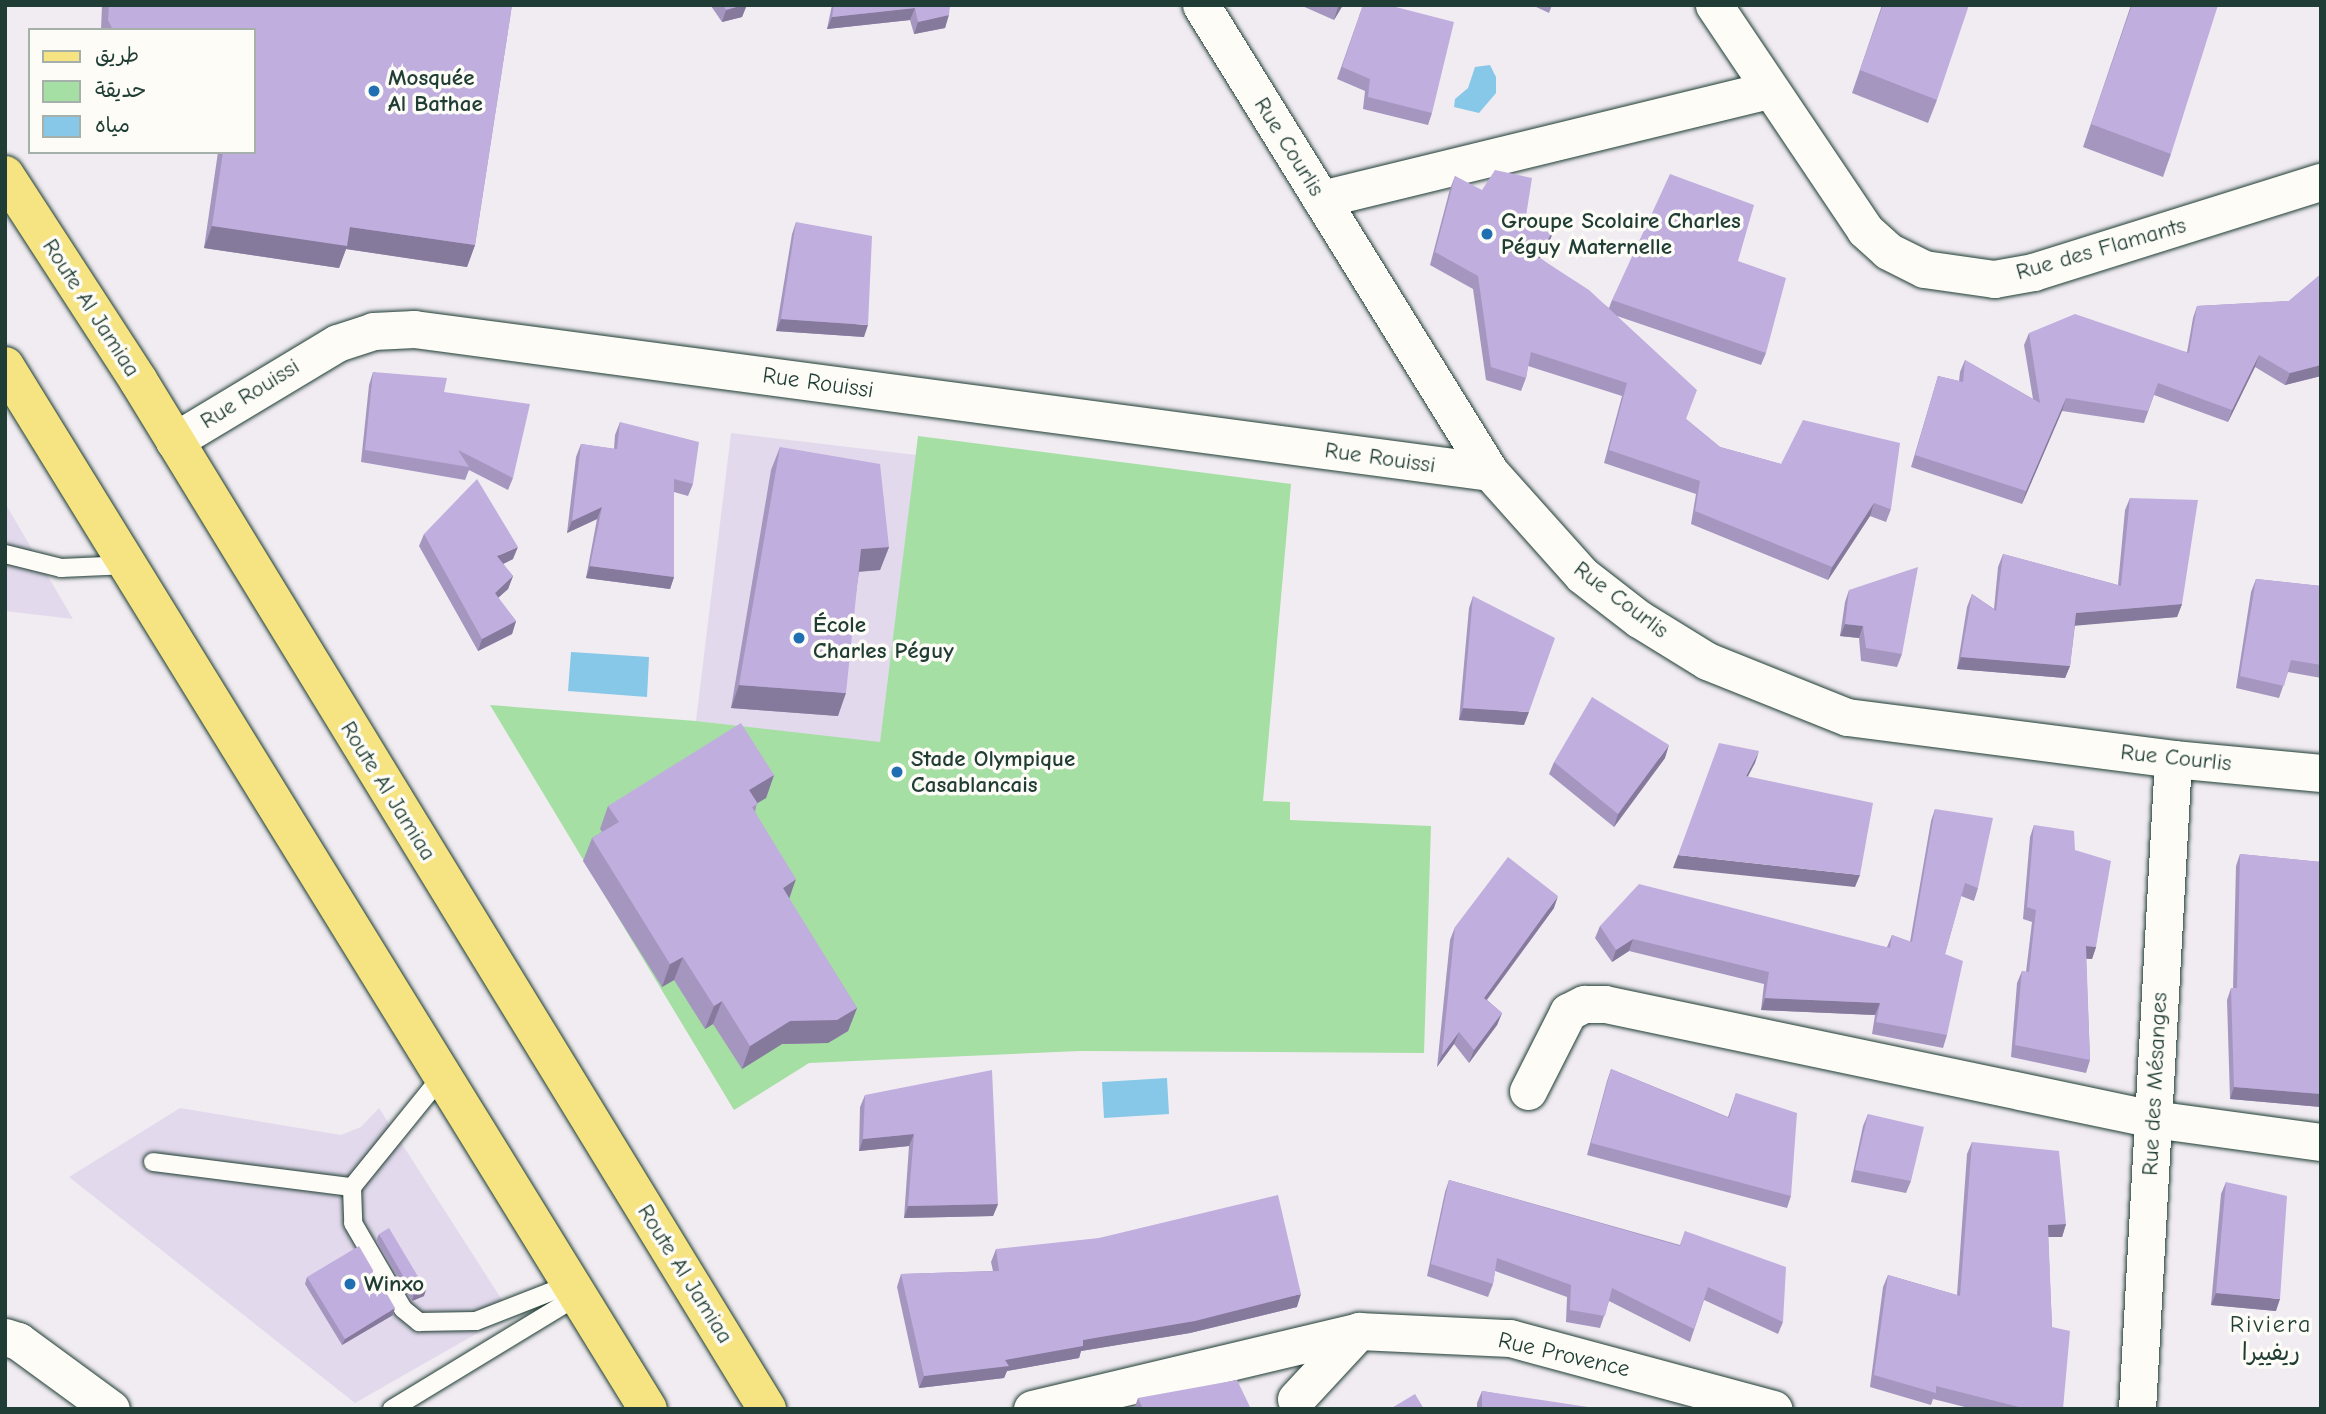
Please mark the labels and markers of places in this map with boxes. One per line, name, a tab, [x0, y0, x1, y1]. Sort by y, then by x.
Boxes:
place label: Mosquée Al Bathae	[388, 64, 483, 118]
marker: Mosquée Al Bathae	[366, 83, 382, 99]
place label: Groupe Scolaire Charles Péguy Maternelle	[1501, 207, 1741, 261]
marker: Groupe Scolaire Charles Péguy Maternelle	[1479, 226, 1495, 242]
place label: École Charles Péguy	[813, 611, 954, 665]
marker: École Charles Péguy	[791, 630, 807, 646]
place label: Stade Olympique Casablancais	[911, 745, 1075, 799]
marker: Stade Olympique Casablancais	[889, 764, 905, 780]
place label: Winxo	[364, 1270, 424, 1298]
marker: Winxo	[342, 1276, 358, 1292]

